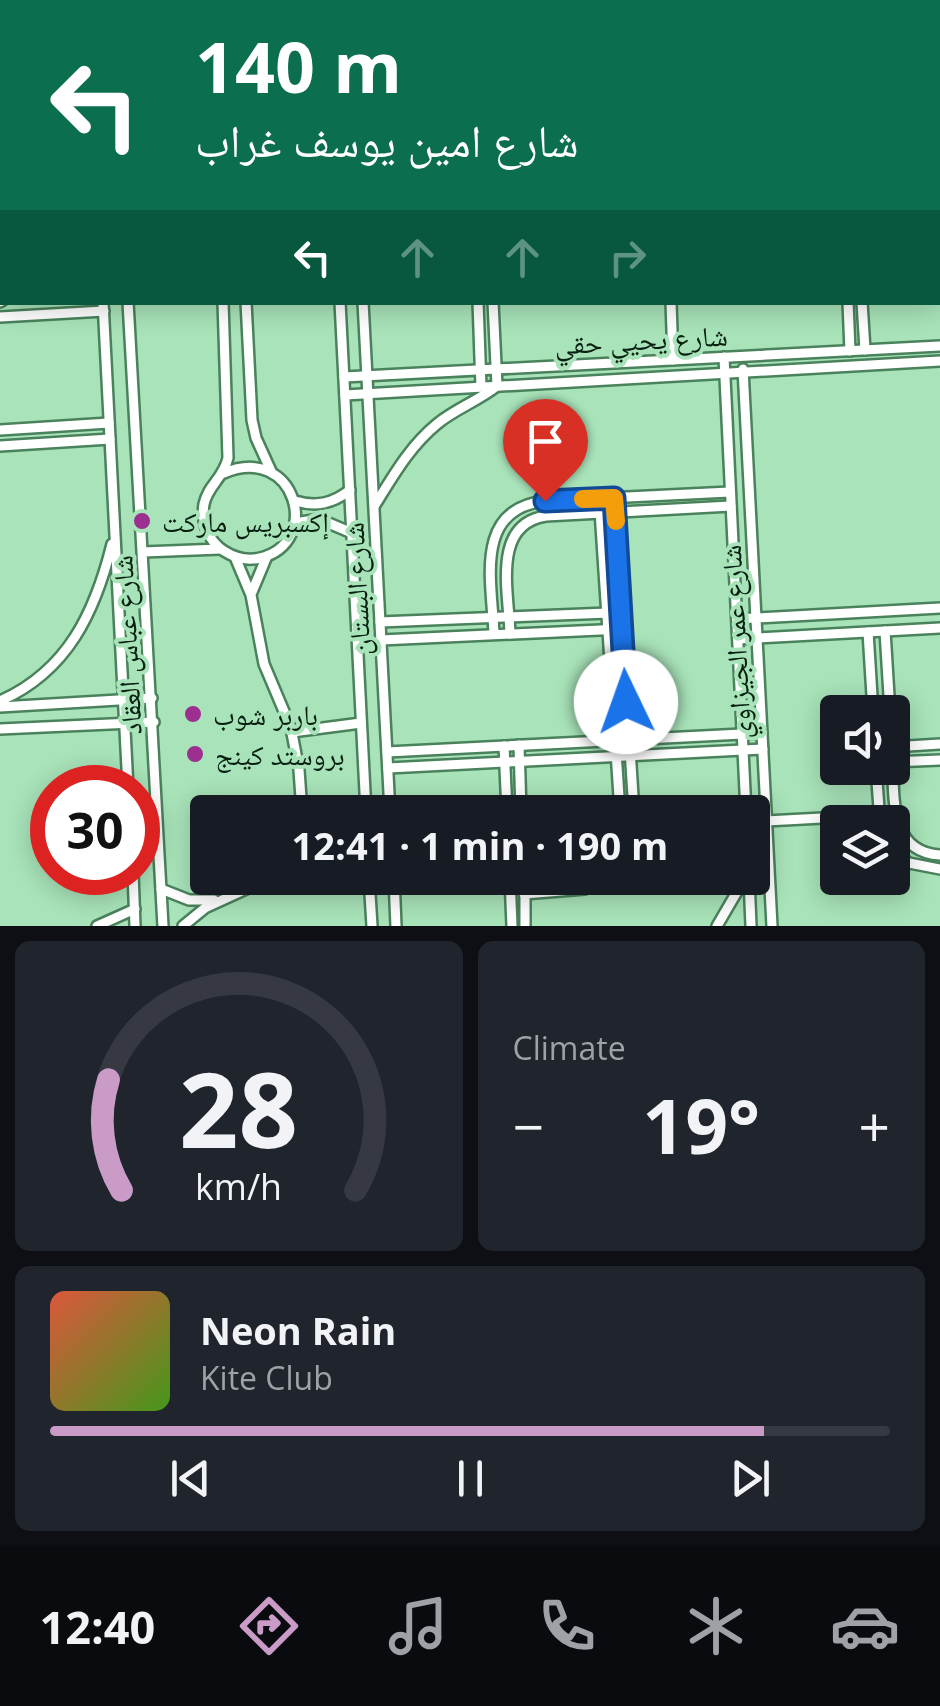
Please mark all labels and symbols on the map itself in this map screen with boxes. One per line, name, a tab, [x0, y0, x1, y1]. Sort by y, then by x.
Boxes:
street label: شارع يحيي حقي	[554, 315, 729, 368]
pin	[503, 399, 588, 502]
place label: إكسبريس ماركت	[162, 502, 329, 540]
marker: إكسبريس ماركت	[131, 510, 153, 532]
street label: شارع البستان	[334, 521, 378, 657]
street label: شارع عمر الجيزاوي	[711, 544, 764, 740]
street label: شارع عباس العقاد	[102, 555, 150, 735]
position arrow	[574, 650, 678, 754]
place label: باربر شوب	[213, 695, 318, 733]
marker: باربر شوب	[182, 703, 204, 725]
place label: بروستد كينج	[215, 735, 345, 773]
marker: بروستد كينج	[184, 743, 206, 765]
speed limit sign: 30	[30, 765, 160, 895]

